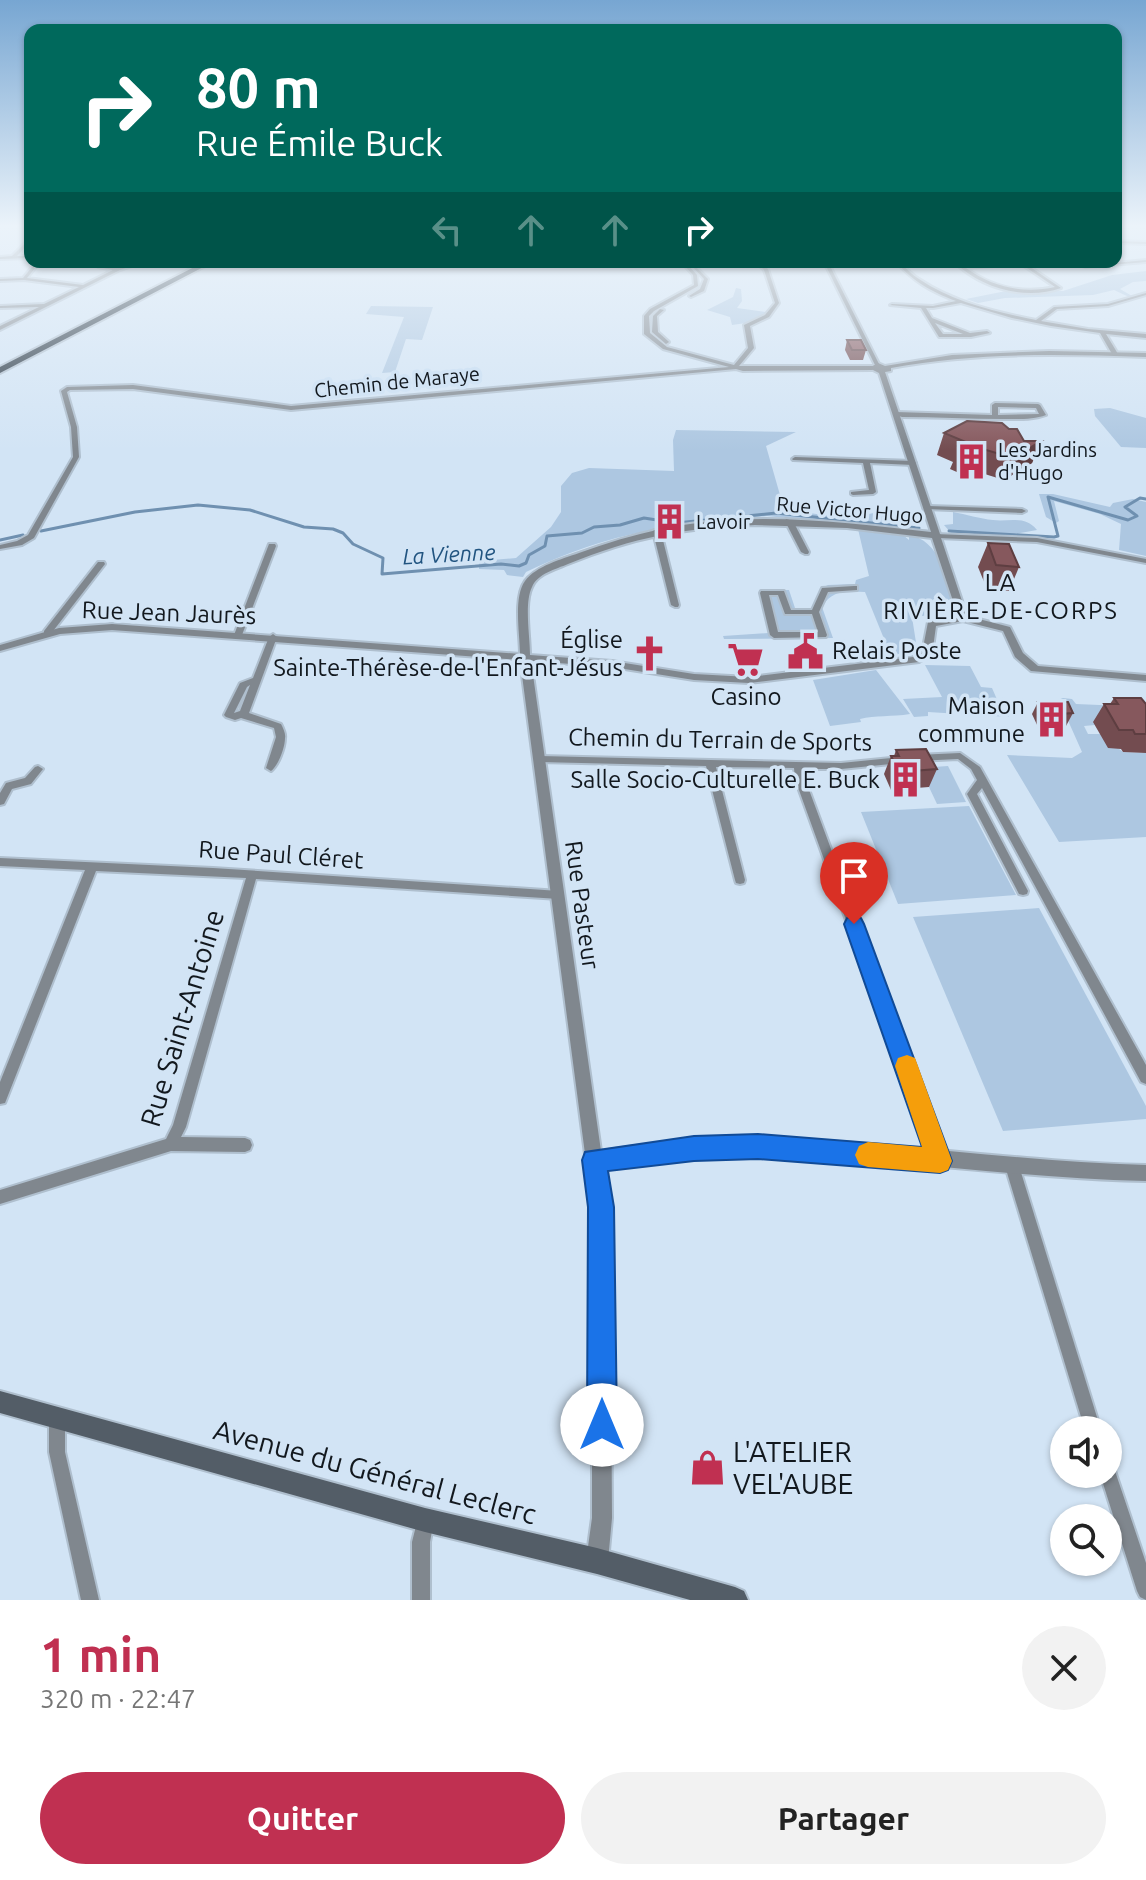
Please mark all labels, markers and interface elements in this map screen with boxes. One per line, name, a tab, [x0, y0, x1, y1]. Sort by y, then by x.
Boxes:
icon: right	[64, 56, 168, 160]
text: 80 m	[196, 56, 321, 119]
text: Rue Émile Buck	[196, 122, 443, 163]
icon: left	[425, 208, 469, 252]
icon: ahead	[509, 208, 553, 252]
icon: ahead	[593, 208, 637, 252]
icon: right	[677, 208, 721, 252]
street label: Chemin de Maraye	[313, 361, 481, 402]
place label: Les Jardins d'Hugo	[998, 438, 1097, 484]
building icon: Les Jardins d'Hugo	[953, 443, 991, 481]
street label: Rue Victor Hugo	[776, 492, 924, 527]
building icon: Lavoir	[651, 503, 689, 541]
place label: Lavoir	[696, 510, 751, 533]
water label: La Vienne	[402, 539, 496, 568]
district label: LA RIVIÈRE-DE-CORPS	[883, 569, 1119, 624]
street label: Rue Jean Jaurès	[81, 596, 257, 629]
place label: Église Sainte-Thérèse-de-l'Enfant-Jésus	[273, 625, 623, 681]
public building icon: Relais Poste	[787, 632, 825, 670]
church icon: Église Sainte-Thérèse-de-l'Enfant-Jésus	[630, 635, 668, 673]
place label: Relais Poste	[832, 637, 962, 664]
supermarket icon: Casino	[727, 641, 765, 679]
place label: Casino	[710, 683, 782, 710]
place label: Maison commune	[918, 692, 1025, 747]
building icon: Maison commune	[1032, 701, 1070, 739]
street label: Chemin du Terrain de Sports	[568, 723, 872, 756]
building icon: Salle Socio-Culturelle E. Buck	[887, 761, 925, 799]
place label: Salle Socio-Culturelle E. Buck	[570, 766, 880, 793]
street label: Rue Paul Cléret	[198, 835, 365, 874]
street label: Rue Pasteur	[560, 839, 605, 971]
pin	[820, 842, 888, 924]
icon: arrive	[832, 854, 876, 898]
street label: Rue Saint-Antoine	[134, 906, 229, 1130]
position arrow	[560, 1383, 644, 1467]
street label: Avenue du Général Leclerc	[210, 1413, 540, 1530]
map controls	[1050, 1416, 1122, 1576]
button: sound	[1050, 1416, 1122, 1488]
place label: L'ATELIER VEL'AUBE	[733, 1436, 853, 1499]
shop icon: L'ATELIER VEL'AUBE	[688, 1449, 726, 1487]
button: search	[1050, 1504, 1122, 1576]
button: close	[1022, 1626, 1106, 1710]
text: 1 min	[40, 1627, 161, 1681]
text: 320 m · 22:47	[40, 1684, 196, 1713]
button: Quitter	[40, 1772, 565, 1864]
button: Partager	[581, 1772, 1106, 1864]

